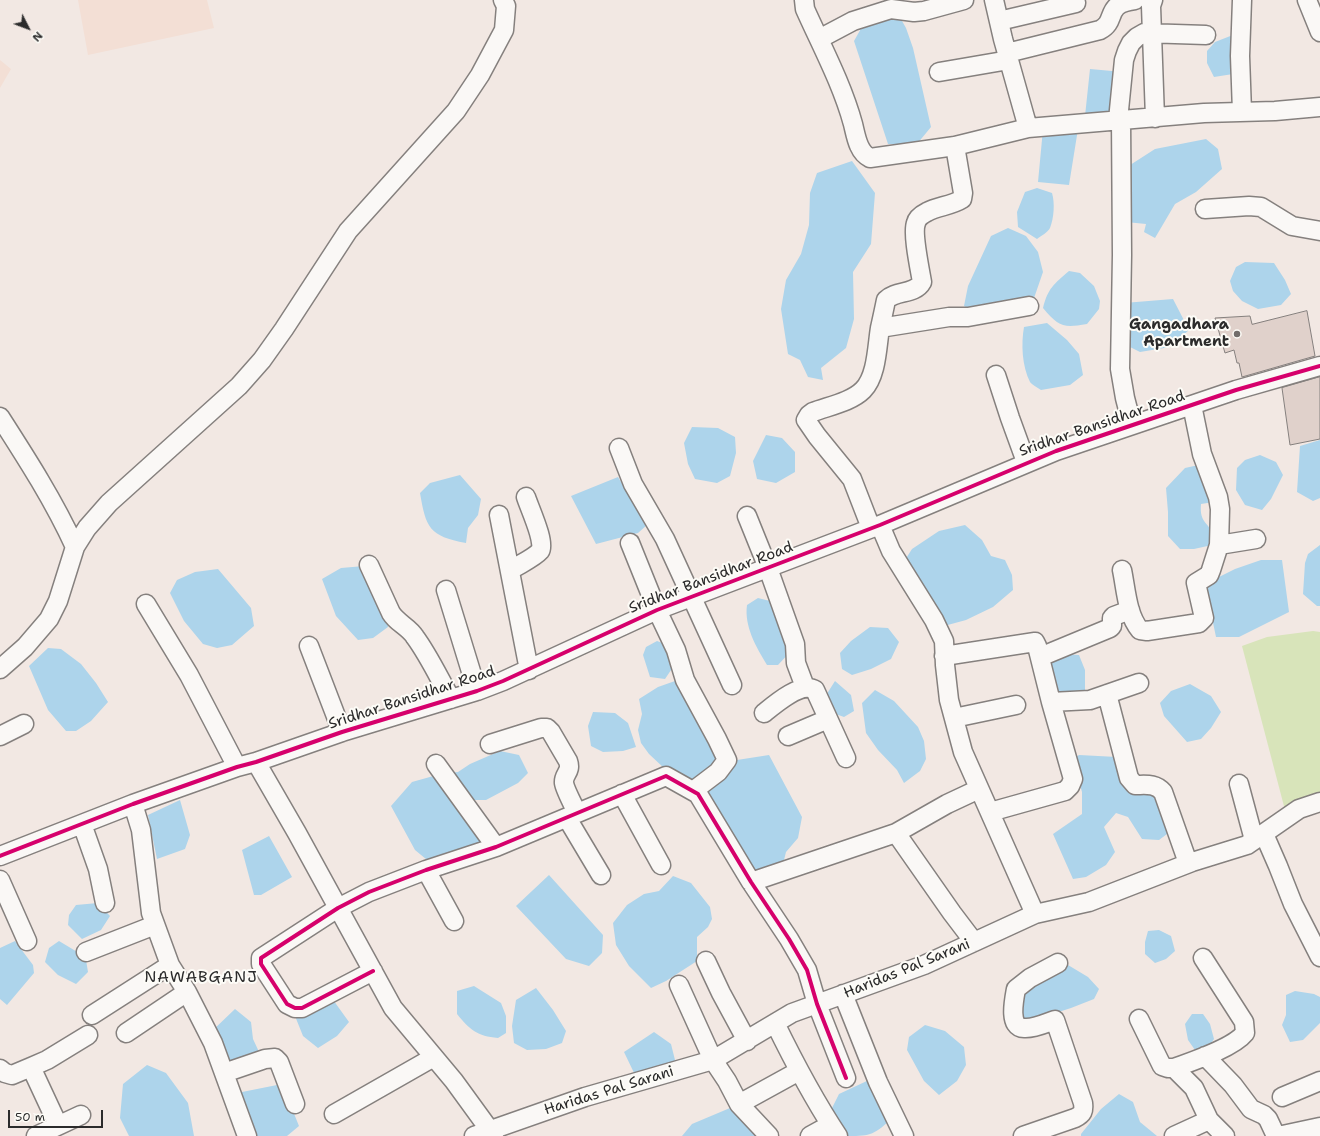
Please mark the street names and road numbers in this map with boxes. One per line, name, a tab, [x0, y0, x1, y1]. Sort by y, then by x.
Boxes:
street label: Sridhar Bansidhar Road	[1017, 387, 1187, 461]
street label: Sridhar Bansidhar Road	[626, 538, 796, 618]
street label: Sridhar Bansidhar Road	[326, 663, 498, 733]
street label: Haridas Pal Sarani	[841, 935, 973, 1003]
street label: Haridas Pal Sarani	[542, 1063, 676, 1119]

